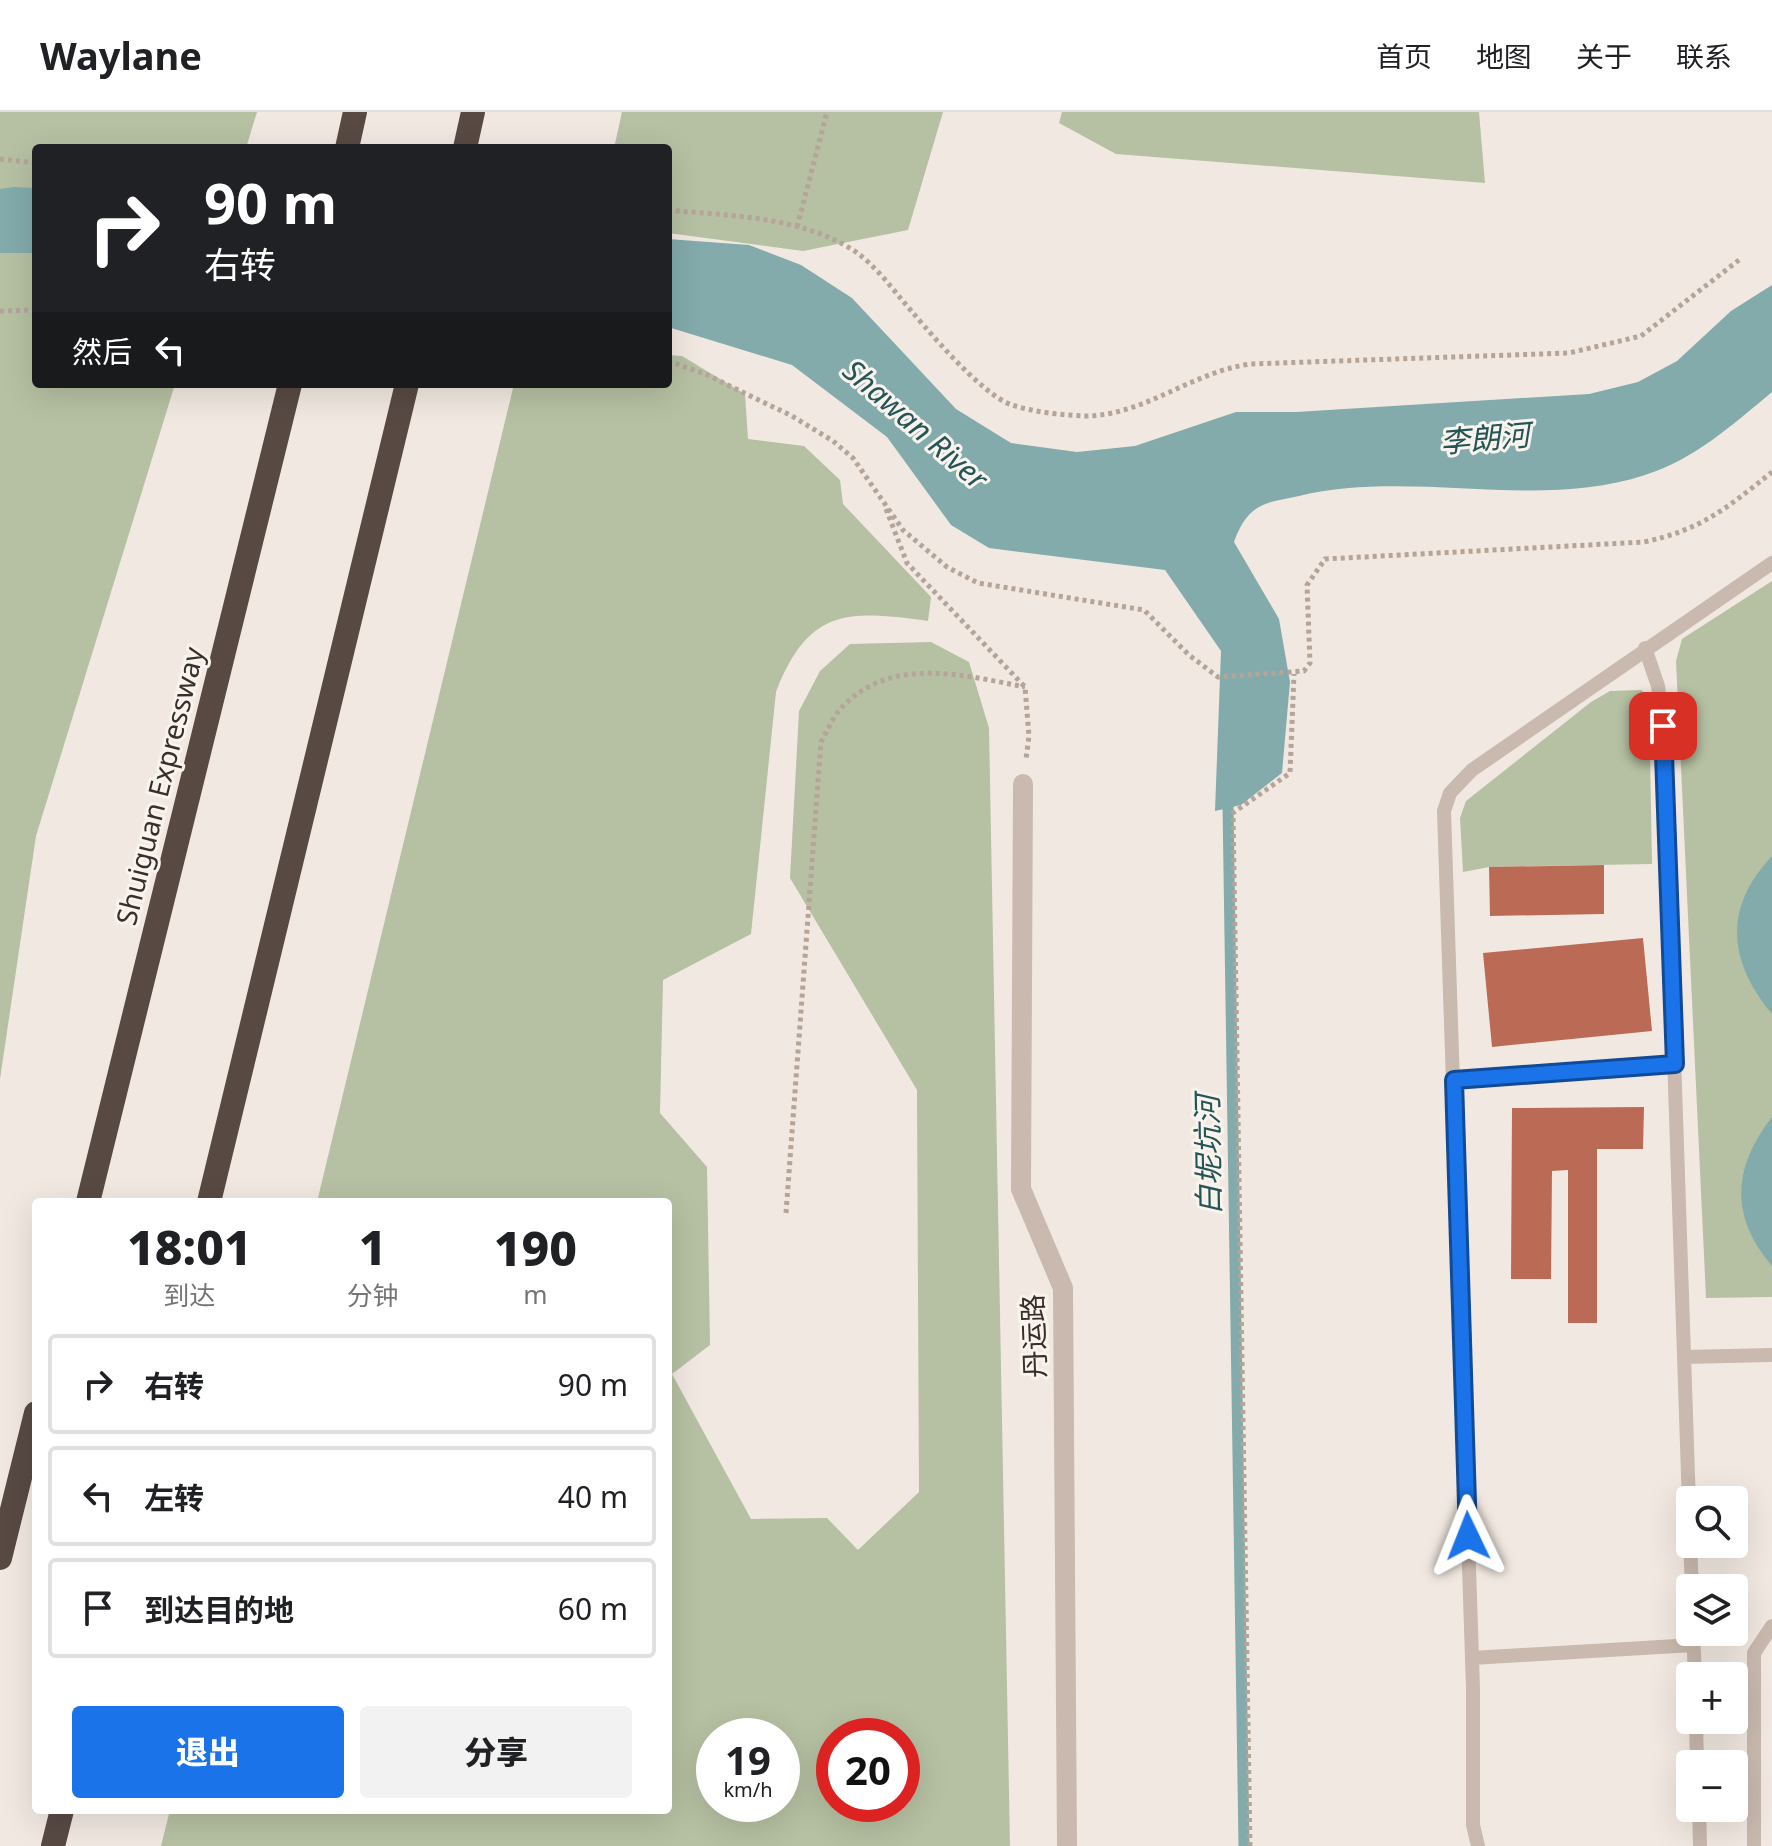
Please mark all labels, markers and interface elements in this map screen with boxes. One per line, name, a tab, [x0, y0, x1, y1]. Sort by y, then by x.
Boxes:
text: Waylane	[40, 29, 202, 81]
text: 首页	[1376, 37, 1432, 75]
text: 地图	[1476, 37, 1532, 75]
text: 关于	[1576, 37, 1632, 75]
text: 联系	[1676, 37, 1732, 75]
text: 90 m	[204, 164, 337, 240]
icon: right	[72, 176, 176, 280]
text: 右转	[204, 240, 276, 289]
icon: left	[148, 328, 192, 372]
text: 然后	[72, 331, 132, 372]
water label: Shawan River	[835, 350, 998, 499]
water label: 李朗河	[1438, 413, 1536, 462]
street label: Shuiguan Expressway	[106, 642, 212, 929]
pin	[1629, 692, 1697, 760]
icon: arrive	[1641, 704, 1685, 748]
water label: 白坭坑河	[1186, 1090, 1229, 1215]
text: 18:01	[127, 1214, 252, 1279]
text: 1	[359, 1214, 387, 1279]
text: 190	[494, 1215, 577, 1280]
text: m	[523, 1276, 547, 1312]
text: 到达	[163, 1277, 215, 1313]
text: 分钟	[347, 1277, 399, 1313]
street label: 丹运路	[1013, 1293, 1053, 1379]
icon: right	[76, 1362, 120, 1406]
text: 90 m	[558, 1364, 628, 1405]
text: 右转	[144, 1365, 204, 1406]
icon: left	[76, 1474, 120, 1518]
text: 40 m	[558, 1476, 628, 1517]
text: 左转	[144, 1477, 204, 1518]
map controls	[1676, 1486, 1748, 1822]
button: search	[1676, 1486, 1748, 1558]
position arrow	[1426, 1494, 1510, 1578]
button: layers	[1676, 1574, 1748, 1646]
icon: arrive	[76, 1586, 120, 1630]
text: 60 m	[558, 1588, 628, 1629]
text: 到达目的地	[144, 1589, 294, 1630]
button: +	[1676, 1662, 1748, 1734]
button: 退出	[72, 1706, 344, 1798]
button: 分享	[360, 1706, 632, 1798]
speed limit sign: 20	[816, 1718, 920, 1822]
text: 19	[725, 1732, 771, 1787]
button: −	[1676, 1750, 1748, 1822]
text: km/h	[723, 1776, 773, 1803]

